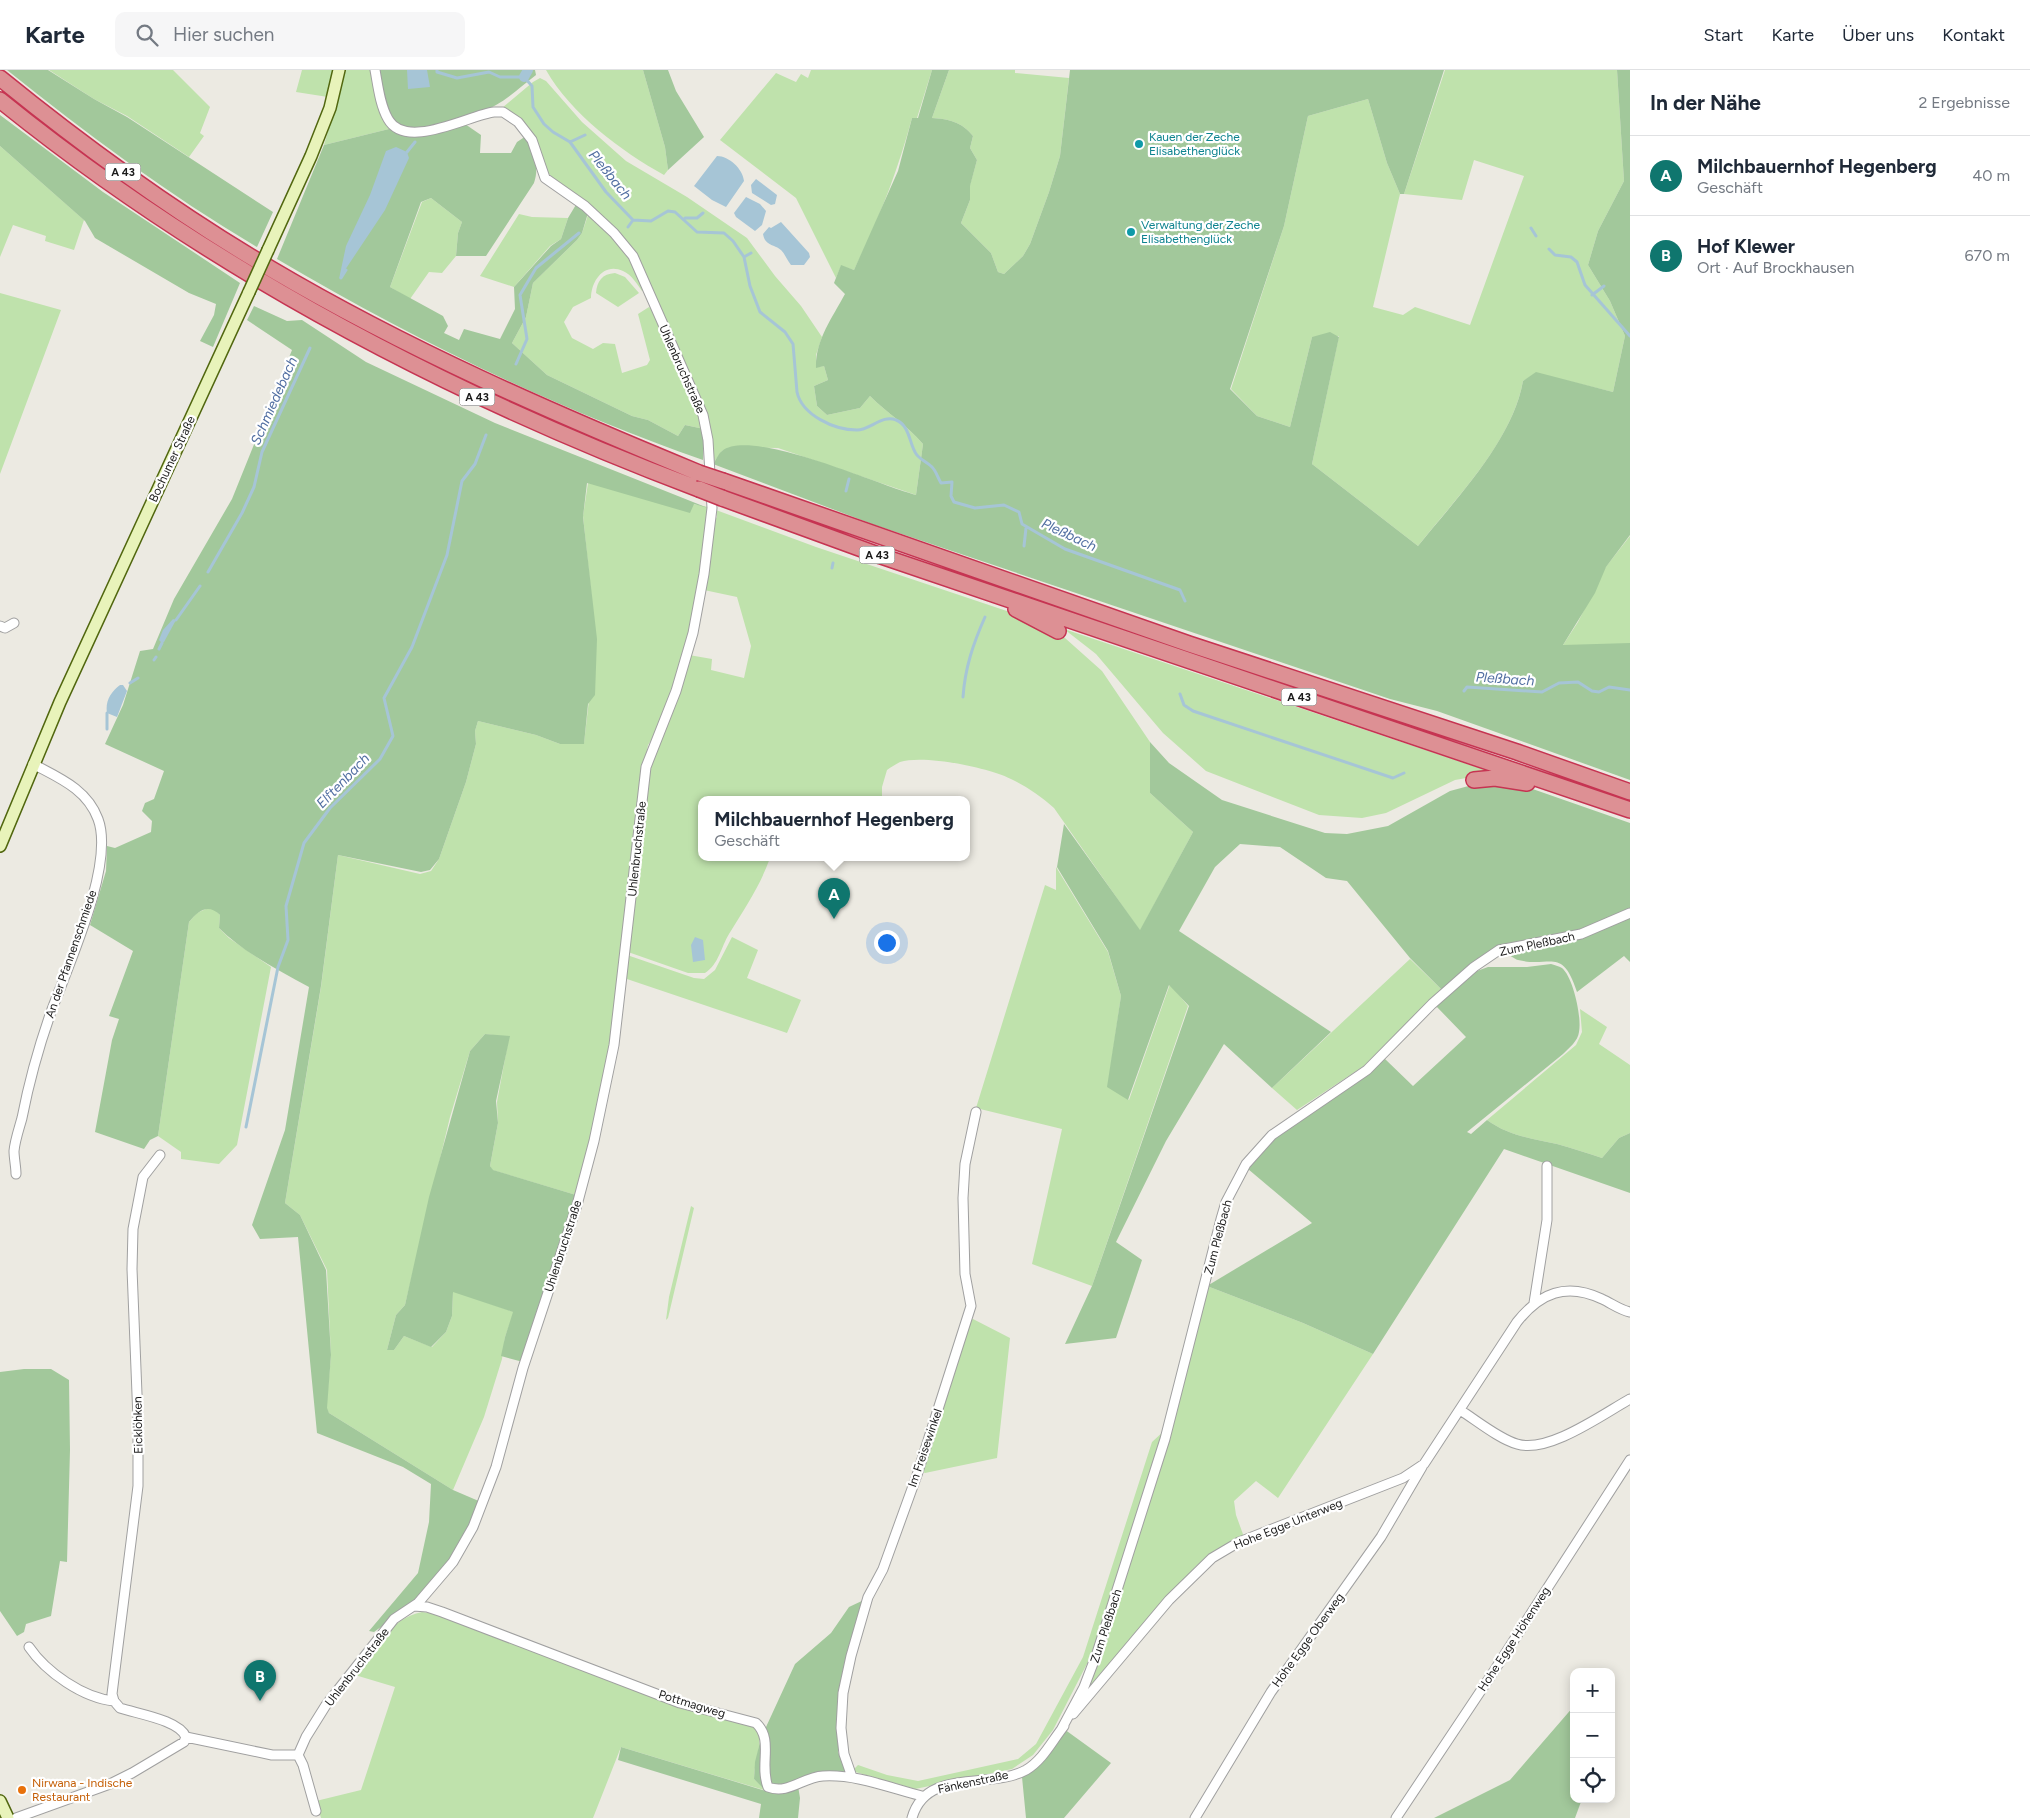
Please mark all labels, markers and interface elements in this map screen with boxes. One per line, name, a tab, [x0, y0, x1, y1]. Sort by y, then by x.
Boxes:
search box	[115, 12, 465, 57]
text: Karte	[25, 20, 85, 49]
icon: search	[133, 21, 161, 49]
text: Hier suchen	[173, 23, 274, 46]
text: Start	[1704, 24, 1743, 46]
text: Karte	[1771, 24, 1814, 46]
text: Über uns	[1842, 24, 1914, 46]
text: Kontakt	[1942, 24, 2005, 46]
text: In der Nähe	[1650, 90, 1761, 115]
text: 2 Ergebnisse	[1918, 93, 2010, 112]
place label: Kauen der Zeche Elisabethenglück	[1149, 130, 1240, 158]
marker: Kauen der Zeche Elisabethenglück	[1133, 138, 1145, 150]
water label: Pleßbach	[585, 147, 635, 203]
text: Milchbauernhof Hegenberg	[1697, 155, 1937, 178]
road number: A 43	[106, 164, 140, 180]
text: A	[1660, 166, 1672, 185]
text: 40 m	[1972, 166, 2010, 185]
text: Geschäft	[1697, 178, 1763, 197]
place label: Verwaltung der Zeche Elisabethenglück	[1141, 218, 1260, 246]
marker: Verwaltung der Zeche Elisabethenglück	[1125, 226, 1137, 238]
text: Hof Klewer	[1697, 235, 1795, 258]
text: B	[1661, 246, 1671, 265]
text: 670 m	[1965, 246, 2010, 265]
text: Ort · Auf Brockhausen	[1697, 258, 1854, 277]
street label: Uhlenbruchstraße	[656, 322, 708, 416]
water label: Schmiedebach	[247, 354, 301, 448]
road number: A 43	[460, 388, 494, 406]
street label: Bochumer Straße	[146, 413, 198, 504]
water label: Pleßbach	[1039, 515, 1099, 555]
road number: A 43	[860, 546, 894, 564]
water label: Pleßbach	[1475, 668, 1535, 690]
road number: A 43	[1282, 688, 1316, 706]
water label: Elftenbach	[313, 750, 373, 812]
popup	[698, 796, 970, 861]
street label: Uhlenbruchstraße	[625, 800, 649, 897]
text: Milchbauernhof Hegenberg	[714, 808, 954, 831]
text: Geschäft	[714, 831, 780, 850]
pin: A	[818, 878, 850, 919]
street label: An der Pfannenschmiede	[43, 888, 100, 1020]
street label: Zum Pleßbach	[1498, 929, 1576, 959]
your location	[874, 930, 900, 956]
street label: Uhlenbruchstraße	[542, 1198, 585, 1294]
street label: Zum Pleßbach	[1201, 1198, 1235, 1276]
street label: Eicklöhken	[130, 1396, 146, 1454]
street label: Im Freisewinkel	[905, 1407, 945, 1489]
street label: Hohe Egge Unterweg	[1232, 1496, 1344, 1552]
street label: Hohe Egge Höhenweg	[1475, 1584, 1553, 1694]
street label: Zum Pleßbach	[1087, 1587, 1125, 1665]
street label: Hohe Egge Oberweg	[1269, 1590, 1347, 1690]
street label: Uhlenbruchstraße	[322, 1625, 392, 1709]
pin: B	[244, 1660, 276, 1701]
map controls	[1570, 1668, 1615, 1803]
button: +	[1570, 1668, 1615, 1713]
street label: Pottmagweg	[657, 1687, 727, 1721]
button: −	[1570, 1713, 1615, 1758]
button: locate	[1570, 1758, 1615, 1803]
street label: Fänkenstraße	[936, 1768, 1010, 1796]
place label: Nirwana - Indische Restaurant	[32, 1776, 133, 1804]
marker: Nirwana - Indische Restaurant	[16, 1784, 28, 1796]

